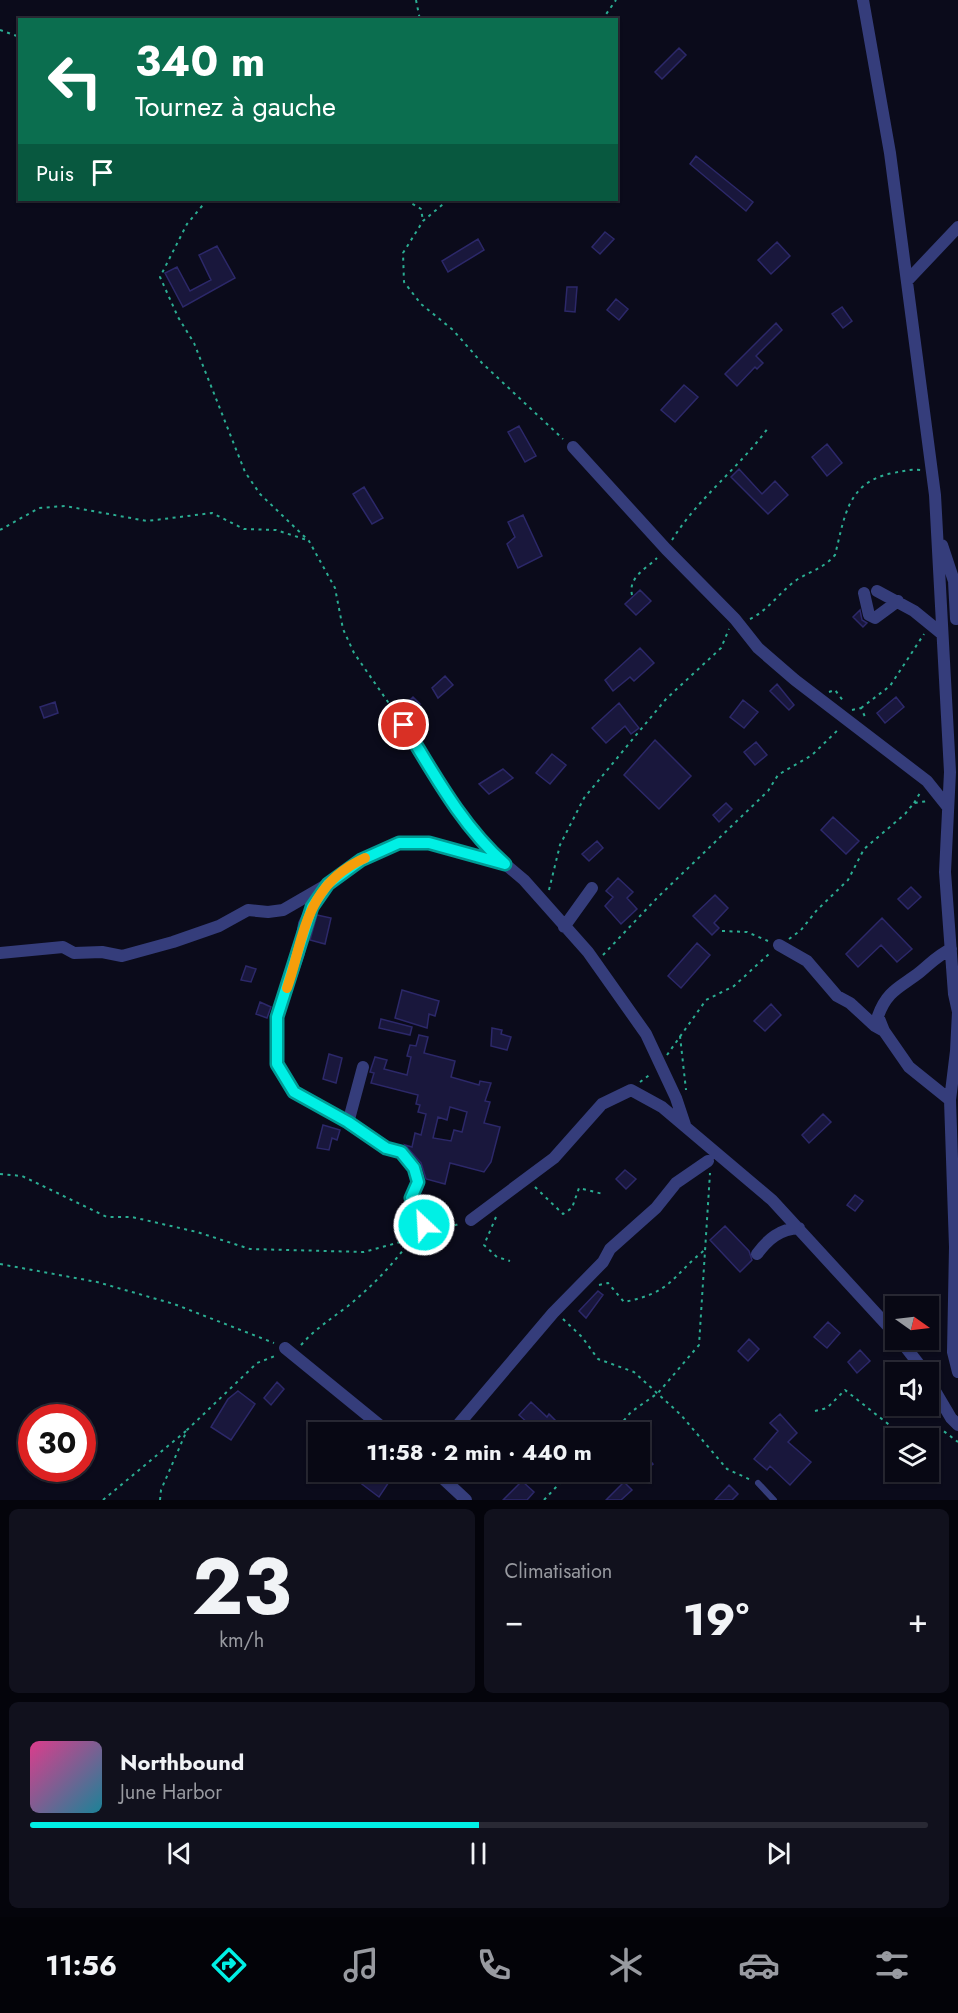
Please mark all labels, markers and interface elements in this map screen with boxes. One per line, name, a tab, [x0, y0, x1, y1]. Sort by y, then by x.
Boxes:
text: 340 m	[135, 31, 265, 92]
icon: left	[36, 42, 114, 120]
text: Tournez à gauche	[135, 87, 336, 126]
icon: arrive	[86, 156, 119, 189]
text: Puis	[36, 157, 74, 189]
pin	[378, 699, 429, 750]
icon: arrive	[387, 708, 420, 741]
position arrow	[392, 1193, 456, 1257]
north arrow	[885, 1296, 939, 1350]
map controls	[885, 1296, 939, 1482]
button: sound	[885, 1362, 939, 1416]
speed limit sign: 30	[18, 1404, 96, 1482]
button: layers	[885, 1428, 939, 1482]
text: 11:58 · 2 min · 440 m	[366, 1436, 592, 1468]
text: 23	[192, 1531, 292, 1643]
text: Climatisation	[505, 1557, 612, 1586]
text: 19°	[683, 1587, 749, 1652]
text: −	[505, 1597, 524, 1644]
text: +	[908, 1597, 928, 1644]
text: km/h	[219, 1626, 264, 1655]
text: Northbound	[120, 1746, 244, 1778]
text: June Harbor	[120, 1778, 222, 1807]
icon: previous	[163, 1837, 196, 1870]
icon: pause	[462, 1837, 495, 1870]
icon: next	[762, 1837, 795, 1870]
icon: directions	[208, 1944, 250, 1986]
icon: music	[340, 1944, 382, 1986]
icon: phone	[473, 1944, 515, 1986]
icon: climate	[605, 1944, 647, 1986]
icon: car	[738, 1944, 780, 1986]
icon: filters	[871, 1944, 913, 1986]
text: 11:56	[45, 1946, 117, 1985]

